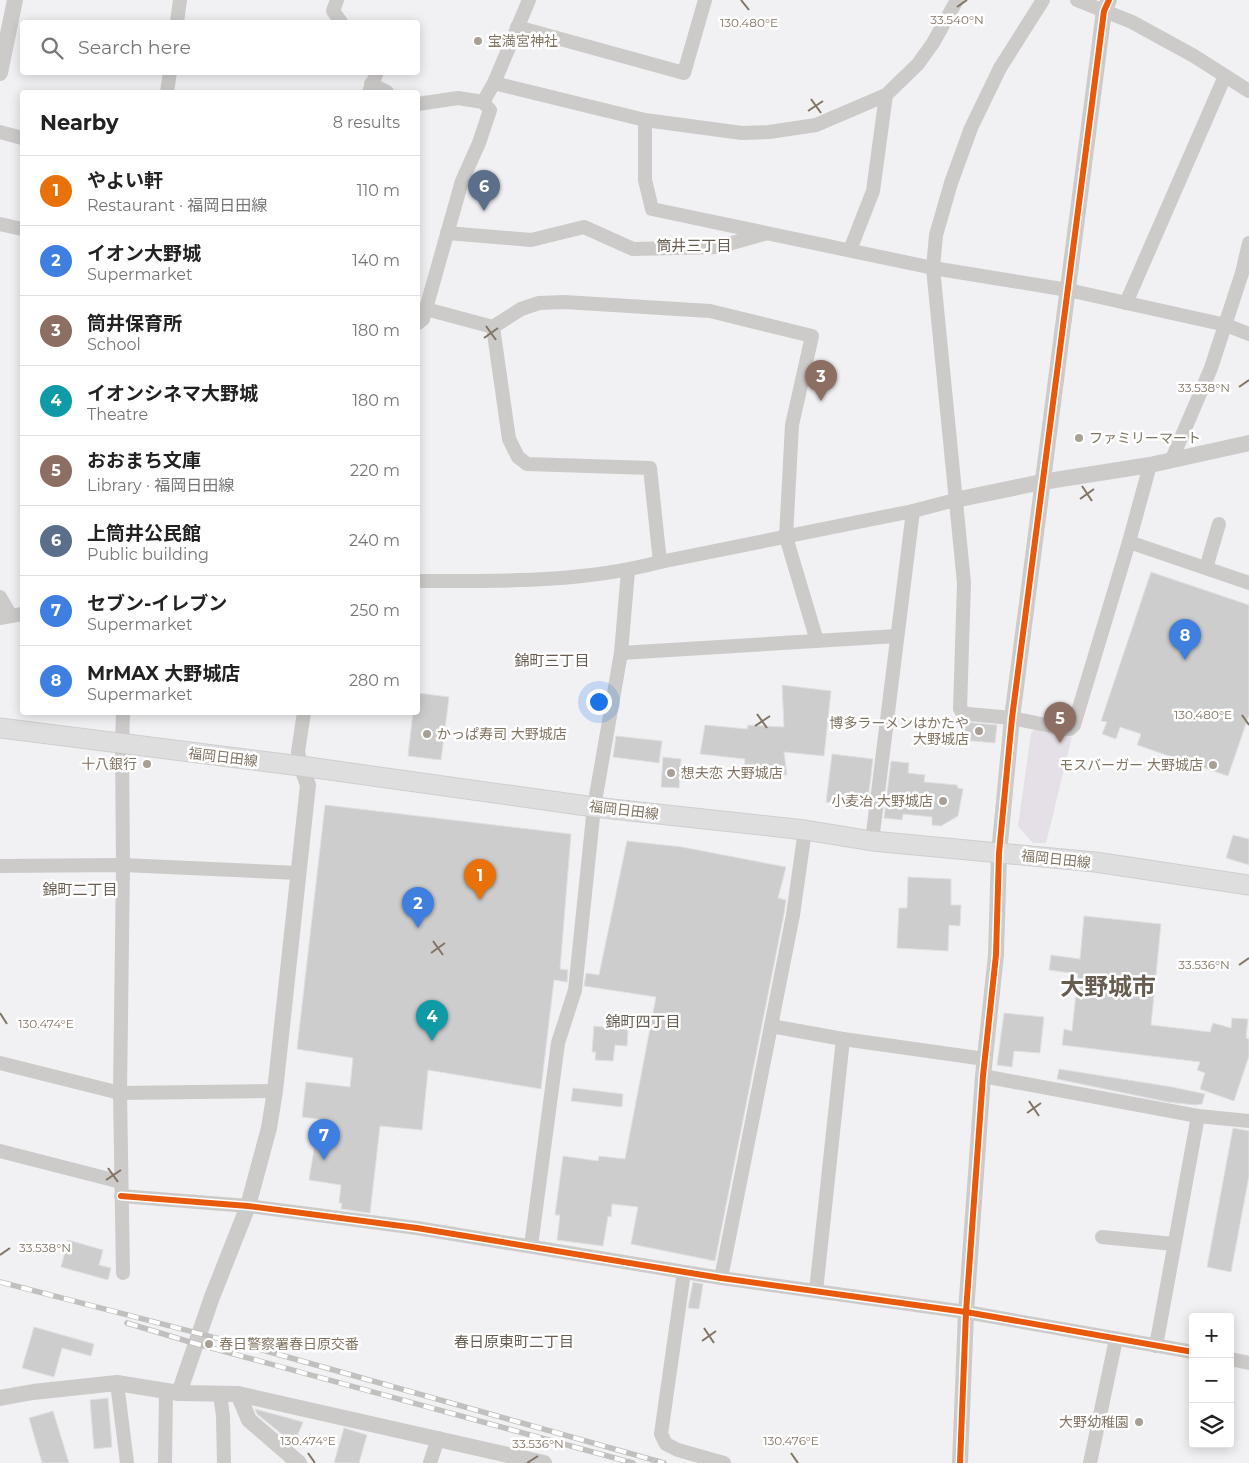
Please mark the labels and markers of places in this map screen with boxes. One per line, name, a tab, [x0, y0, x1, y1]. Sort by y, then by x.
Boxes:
place label: 宝満宮神社	[488, 32, 558, 50]
marker: 宝満宮神社	[472, 35, 484, 47]
pin: 6	[468, 170, 500, 211]
pin: 3	[805, 360, 837, 401]
place label: ファミリーマート	[1089, 429, 1201, 447]
marker: ファミリーマート	[1073, 432, 1085, 444]
pin: 8	[1169, 619, 1201, 660]
pin: 5	[1044, 702, 1076, 743]
place label: 博多ラーメンはかたや 大野城店	[830, 714, 969, 748]
place label: かっぱ寿司 大野城店	[437, 725, 567, 743]
marker: 博多ラーメンはかたや 大野城店	[973, 725, 985, 737]
marker: かっぱ寿司 大野城店	[421, 728, 433, 740]
place label: 十八銀行	[81, 755, 137, 773]
place label: モスバーガー 大野城店	[1059, 756, 1203, 774]
marker: 十八銀行	[141, 758, 153, 770]
marker: モスバーガー 大野城店	[1207, 759, 1219, 771]
place label: 想夫恋 大野城店	[681, 764, 783, 782]
marker: 想夫恋 大野城店	[665, 767, 677, 779]
place label: 小麦冶 大野城店	[831, 792, 933, 810]
marker: 小麦冶 大野城店	[937, 795, 949, 807]
pin: 1	[464, 859, 496, 900]
pin: 2	[402, 887, 434, 928]
pin: 4	[416, 1000, 448, 1041]
pin: 7	[308, 1119, 340, 1160]
place label: 春日警察署春日原交番	[219, 1335, 359, 1353]
marker: 春日警察署春日原交番	[203, 1338, 215, 1350]
place label: 大野幼稚園	[1059, 1413, 1129, 1431]
marker: 大野幼稚園	[1133, 1416, 1145, 1428]

